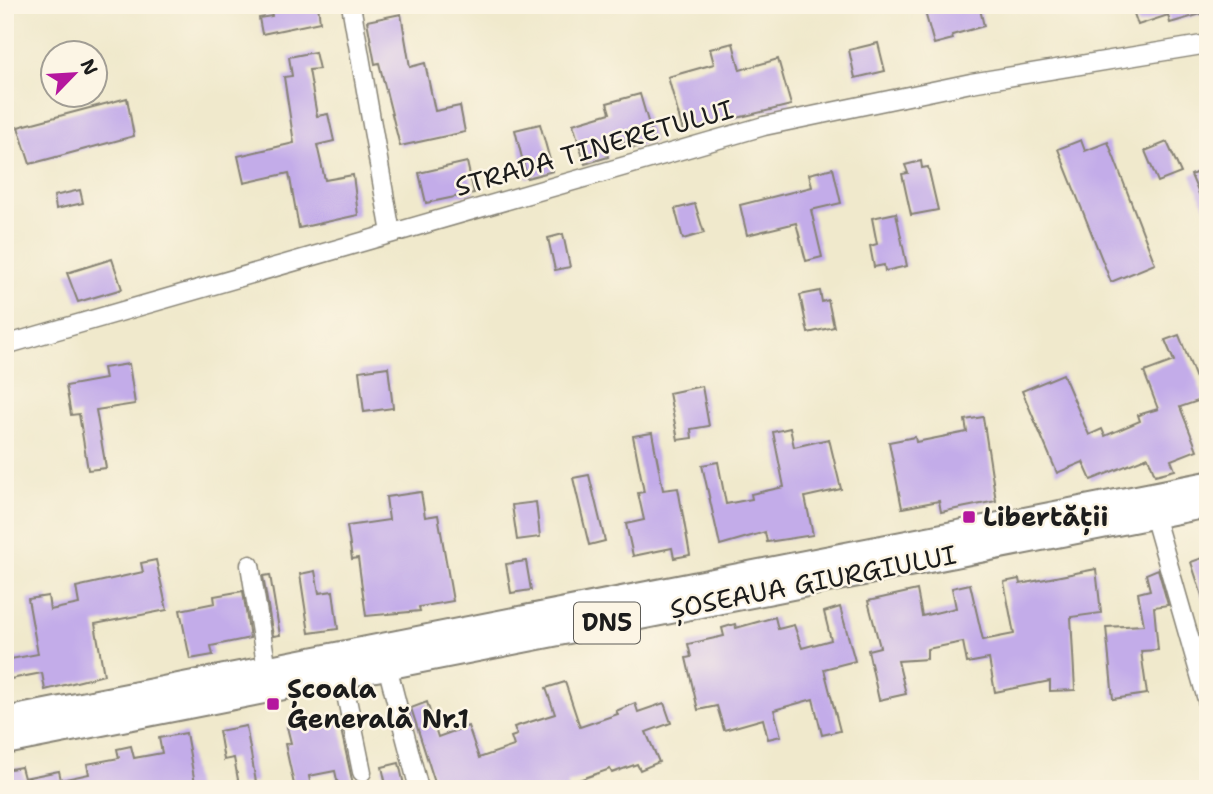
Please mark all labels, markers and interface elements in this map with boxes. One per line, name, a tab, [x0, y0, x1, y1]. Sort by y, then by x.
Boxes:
north arrow	[38, 38, 108, 108]
text: N	[74, 55, 103, 79]
street label: STRADA TINERETULUI	[451, 91, 737, 204]
place label: Libertății	[983, 499, 1108, 536]
marker: Libertății	[961, 509, 977, 525]
street label: ȘOSEAUA GIURGIULUI	[667, 537, 959, 627]
road number: DN5	[574, 602, 640, 644]
place label: Școala Generală Nr.1	[287, 671, 469, 736]
marker: Școala Generală Nr.1	[265, 696, 281, 712]

